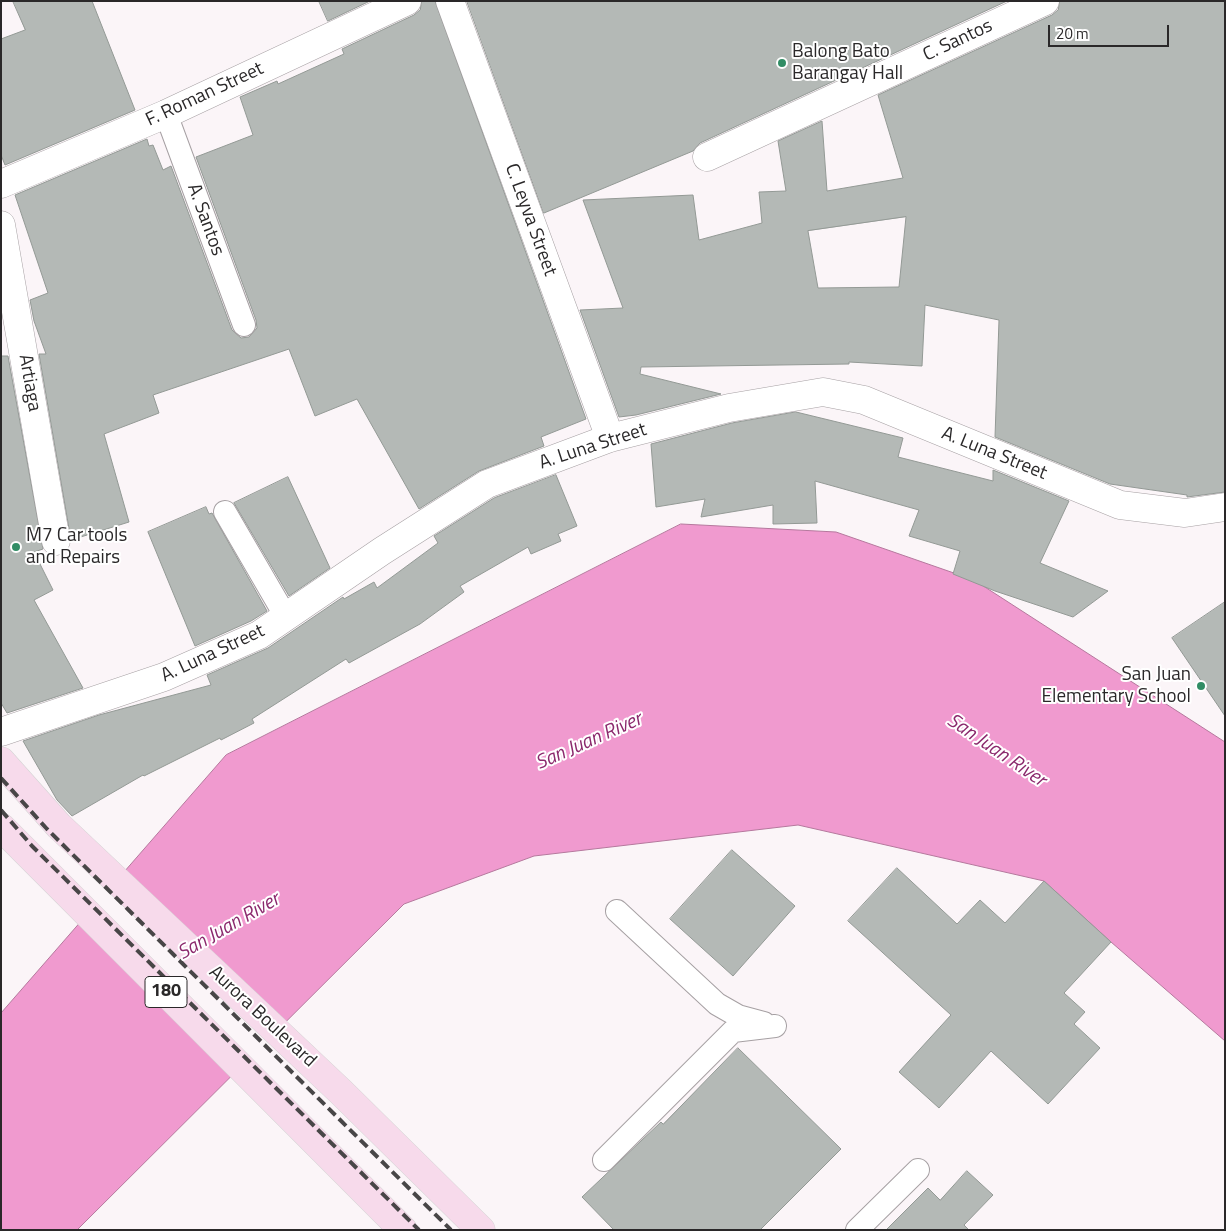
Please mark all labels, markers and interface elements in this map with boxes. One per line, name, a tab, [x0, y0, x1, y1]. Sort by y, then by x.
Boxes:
street label: C. Santos	[920, 15, 996, 67]
scale bar	[1051, 15, 1172, 47]
text: 20 m	[1056, 22, 1089, 45]
place label: Balong Bato Barangay Hall	[792, 41, 903, 85]
marker: Balong Bato Barangay Hall	[776, 57, 788, 69]
street label: F. Roman Street	[143, 58, 267, 132]
street label: C. Leyva Street	[499, 161, 561, 279]
street label: A. Santos	[181, 181, 229, 259]
street label: Artiaga	[13, 353, 45, 413]
street label: A. Luna Street	[536, 419, 650, 475]
street label: A. Luna Street	[938, 423, 1050, 485]
place label: M7 Car tools and Repairs	[26, 525, 127, 569]
marker: M7 Car tools and Repairs	[10, 541, 22, 553]
street label: A. Luna Street	[158, 620, 268, 688]
place label: San Juan Elementary School	[1042, 664, 1191, 708]
marker: San Juan Elementary School	[1195, 680, 1207, 692]
water label: San Juan River	[532, 708, 646, 776]
water label: San Juan River	[942, 709, 1050, 793]
water label: San Juan River	[174, 888, 284, 966]
street label: Aurora Boulevard	[204, 961, 320, 1073]
road number: 180	[145, 976, 187, 1008]

